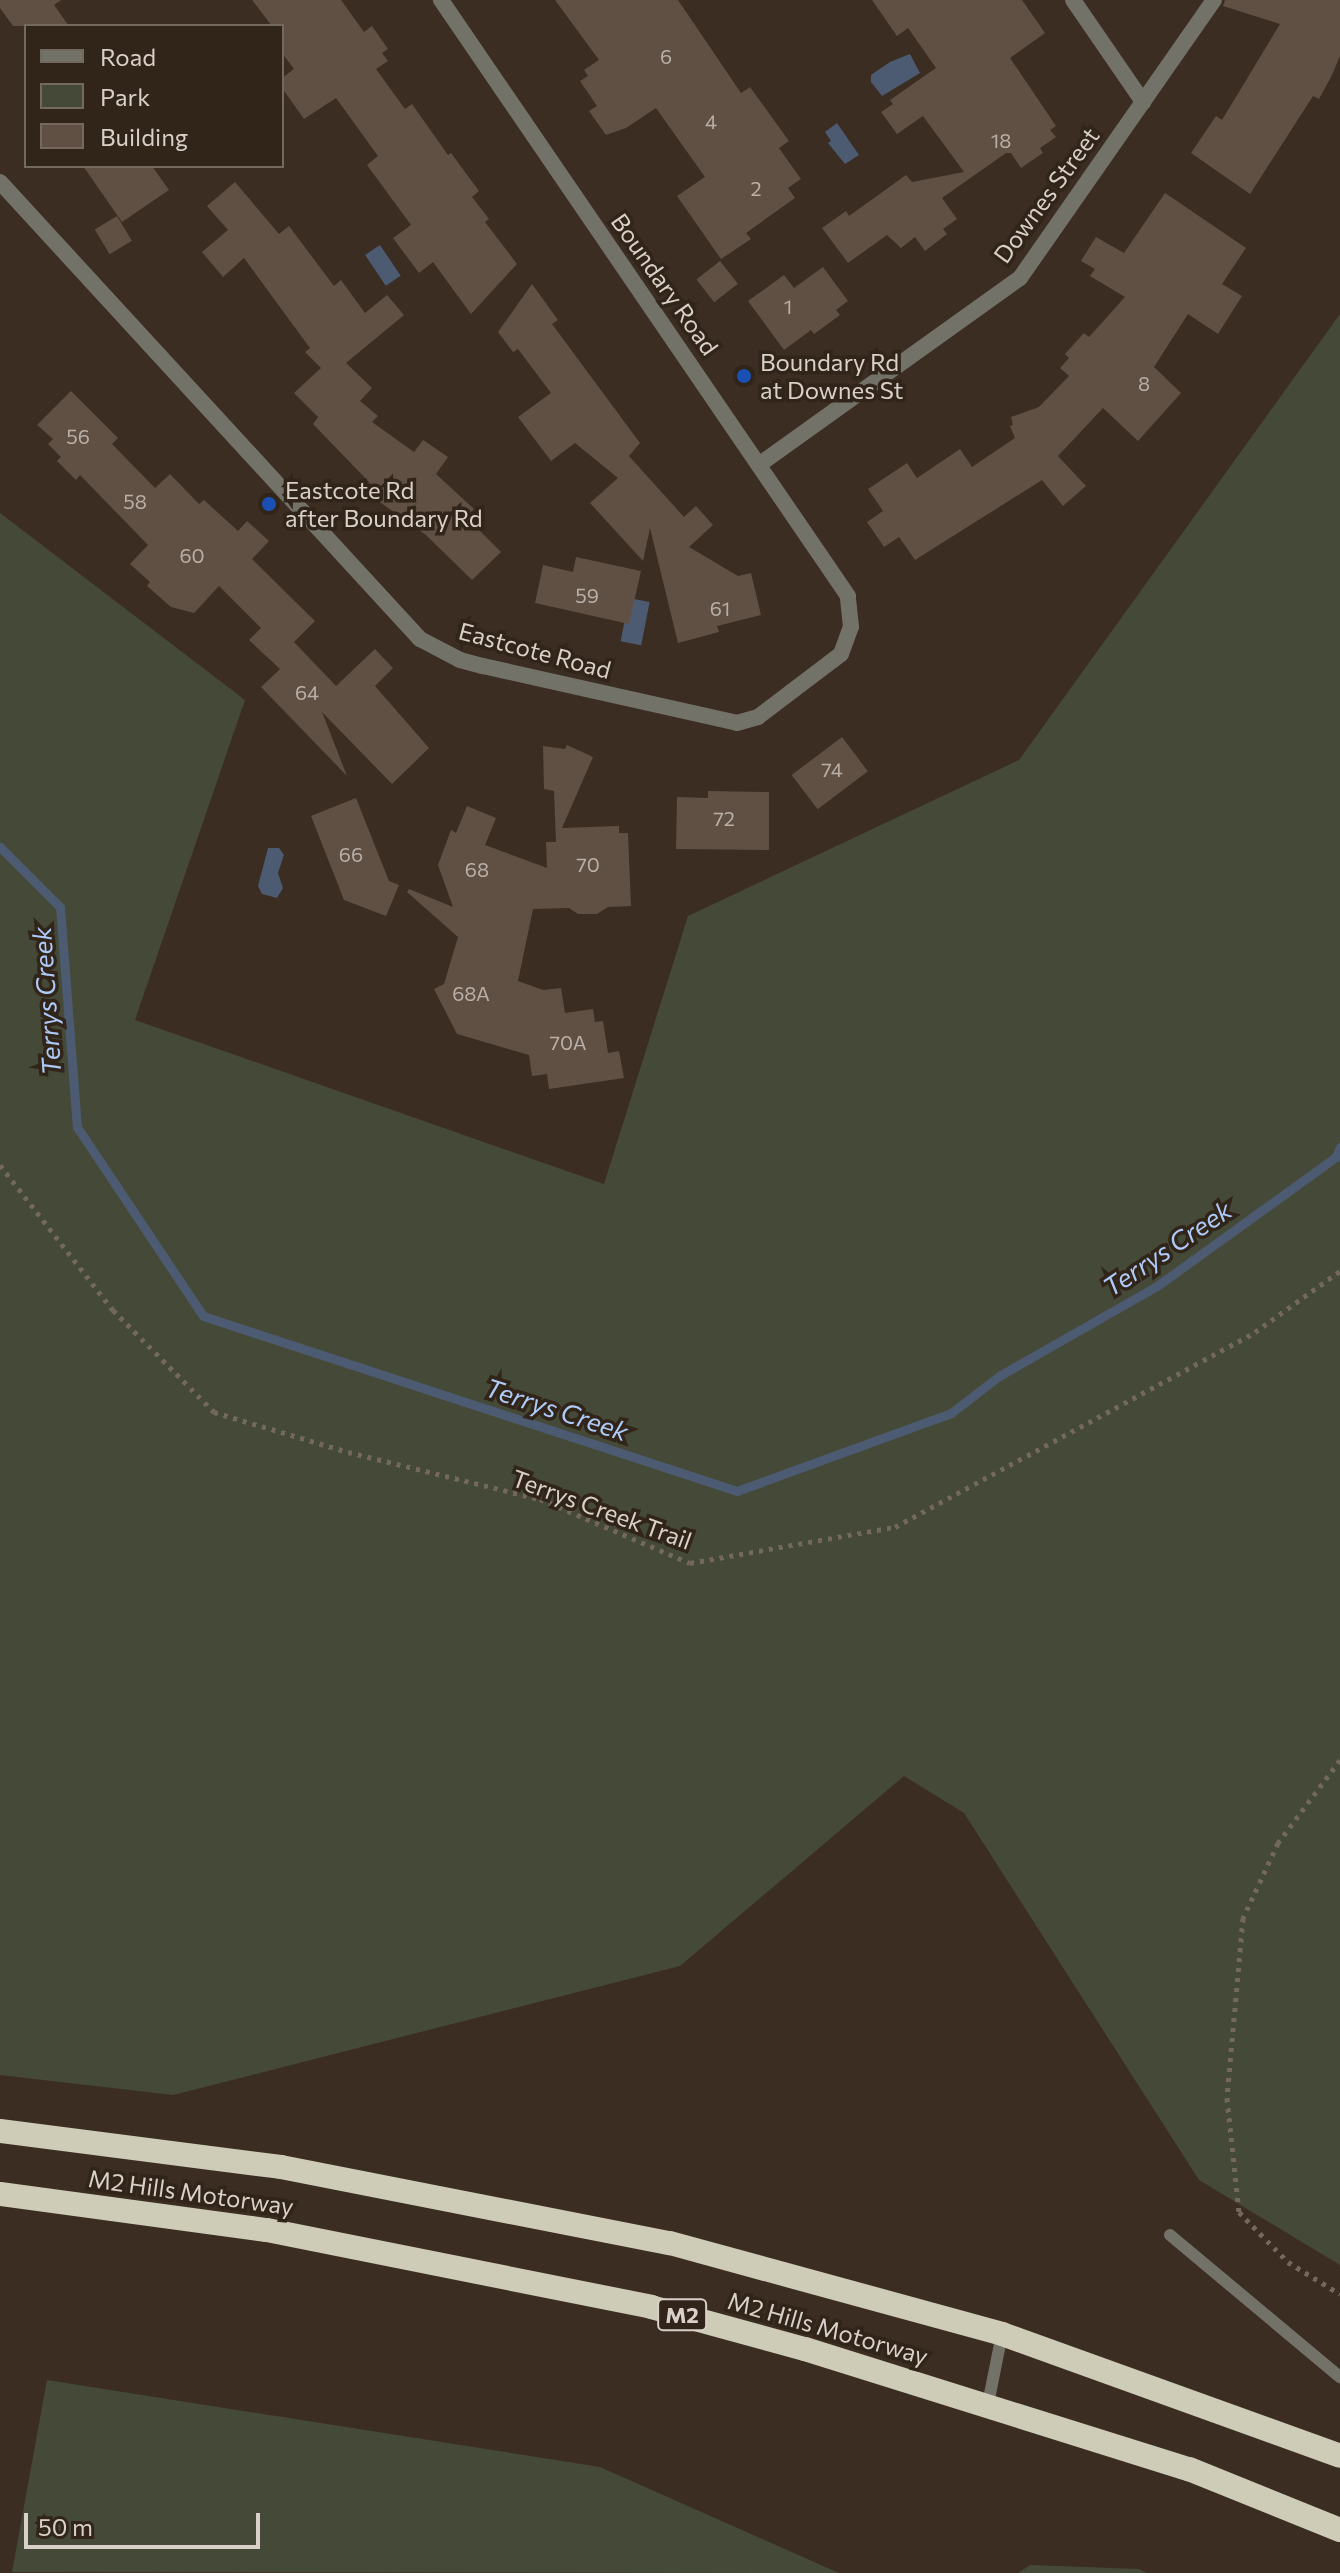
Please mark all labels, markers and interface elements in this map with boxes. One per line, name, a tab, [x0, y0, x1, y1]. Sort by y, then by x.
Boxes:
legend	[24, 24, 284, 168]
text: Road	[100, 42, 156, 71]
house number: 6	[660, 44, 672, 68]
text: Park	[100, 82, 150, 111]
house number: 4	[705, 109, 717, 133]
text: Building	[100, 122, 188, 151]
street label: Downes Street	[987, 122, 1105, 268]
house number: 18	[991, 128, 1011, 152]
house number: 2	[750, 176, 762, 200]
street label: Boundary Road	[606, 208, 724, 360]
house number: 1	[784, 294, 792, 318]
place label: Boundary Rd at Downes St	[760, 348, 903, 404]
marker: Boundary Rd at Downes St	[735, 367, 753, 385]
house number: 8	[1138, 371, 1150, 395]
house number: 56	[66, 424, 90, 448]
place label: Eastcote Rd after Boundary Rd	[285, 476, 483, 532]
house number: 58	[123, 489, 147, 513]
marker: Eastcote Rd after Boundary Rd	[260, 495, 278, 513]
house number: 60	[179, 543, 205, 567]
house number: 59	[575, 583, 599, 607]
house number: 61	[710, 596, 730, 620]
street label: Eastcote Road	[456, 616, 614, 684]
house number: 64	[295, 680, 319, 704]
house number: 74	[821, 757, 843, 781]
house number: 72	[713, 806, 735, 830]
house number: 66	[339, 842, 363, 866]
house number: 70	[576, 852, 600, 876]
house number: 68	[465, 857, 489, 881]
water label: Terrys Creek	[25, 926, 67, 1076]
house number: 68A	[452, 981, 490, 1005]
house number: 70A	[550, 1030, 586, 1054]
water label: Terrys Creek	[1097, 1194, 1237, 1302]
water label: Terrys Creek	[482, 1371, 632, 1447]
street label: Terrys Creek Trail	[508, 1463, 696, 1555]
street label: M2 Hills Motorway	[86, 2163, 296, 2221]
street label: M2 Hills Motorway	[724, 2286, 932, 2370]
road number: M2	[656, 2297, 708, 2333]
scale bar	[28, 2497, 264, 2547]
text: 50 m	[38, 2512, 93, 2541]

